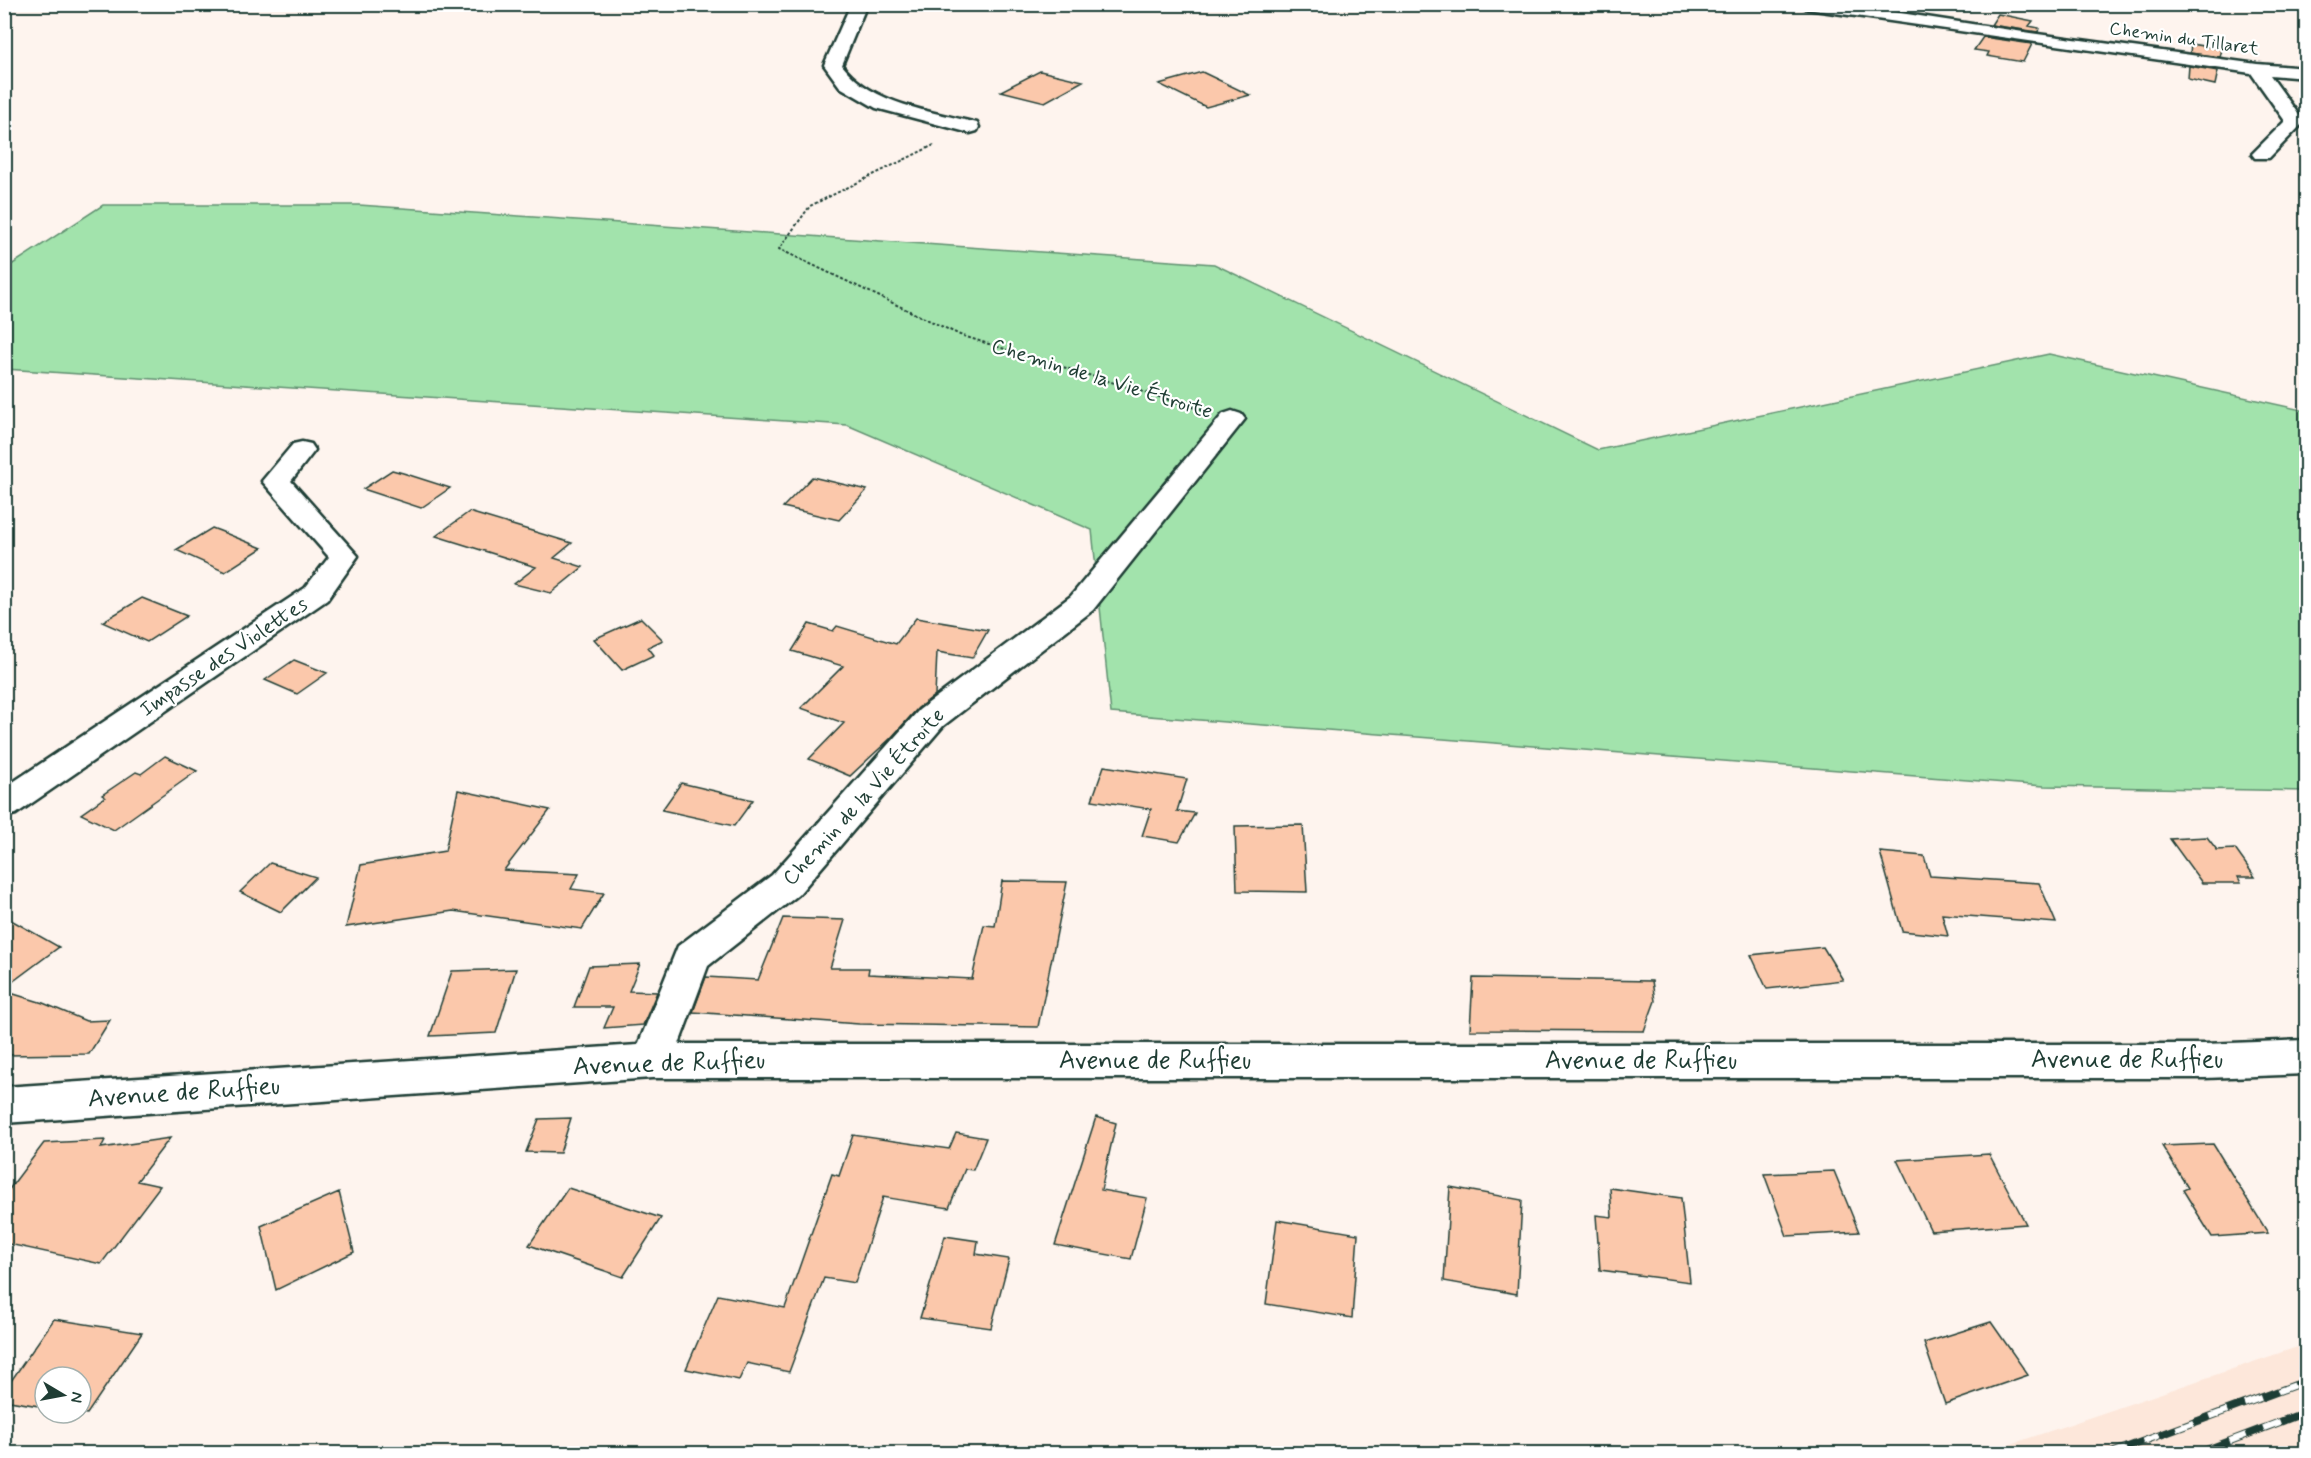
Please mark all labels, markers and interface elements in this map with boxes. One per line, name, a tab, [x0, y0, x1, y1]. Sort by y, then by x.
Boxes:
street label: Chemin du Tillaret	[2108, 17, 2261, 61]
street label: Chemin de la Vie Étroite	[988, 332, 1216, 426]
street label: Impasse des Violettes	[135, 590, 313, 724]
street label: Chemin de la Vie Étroite	[777, 702, 951, 892]
street label: Avenue de Ruffieu	[2031, 1043, 2223, 1077]
street label: Avenue de Ruffieu	[572, 1044, 766, 1084]
street label: Avenue de Ruffieu	[1059, 1044, 1251, 1078]
street label: Avenue de Ruffieu	[1545, 1044, 1737, 1078]
street label: Avenue de Ruffieu	[87, 1069, 281, 1117]
north arrow	[33, 1365, 93, 1425]
text: N	[65, 1390, 88, 1404]

